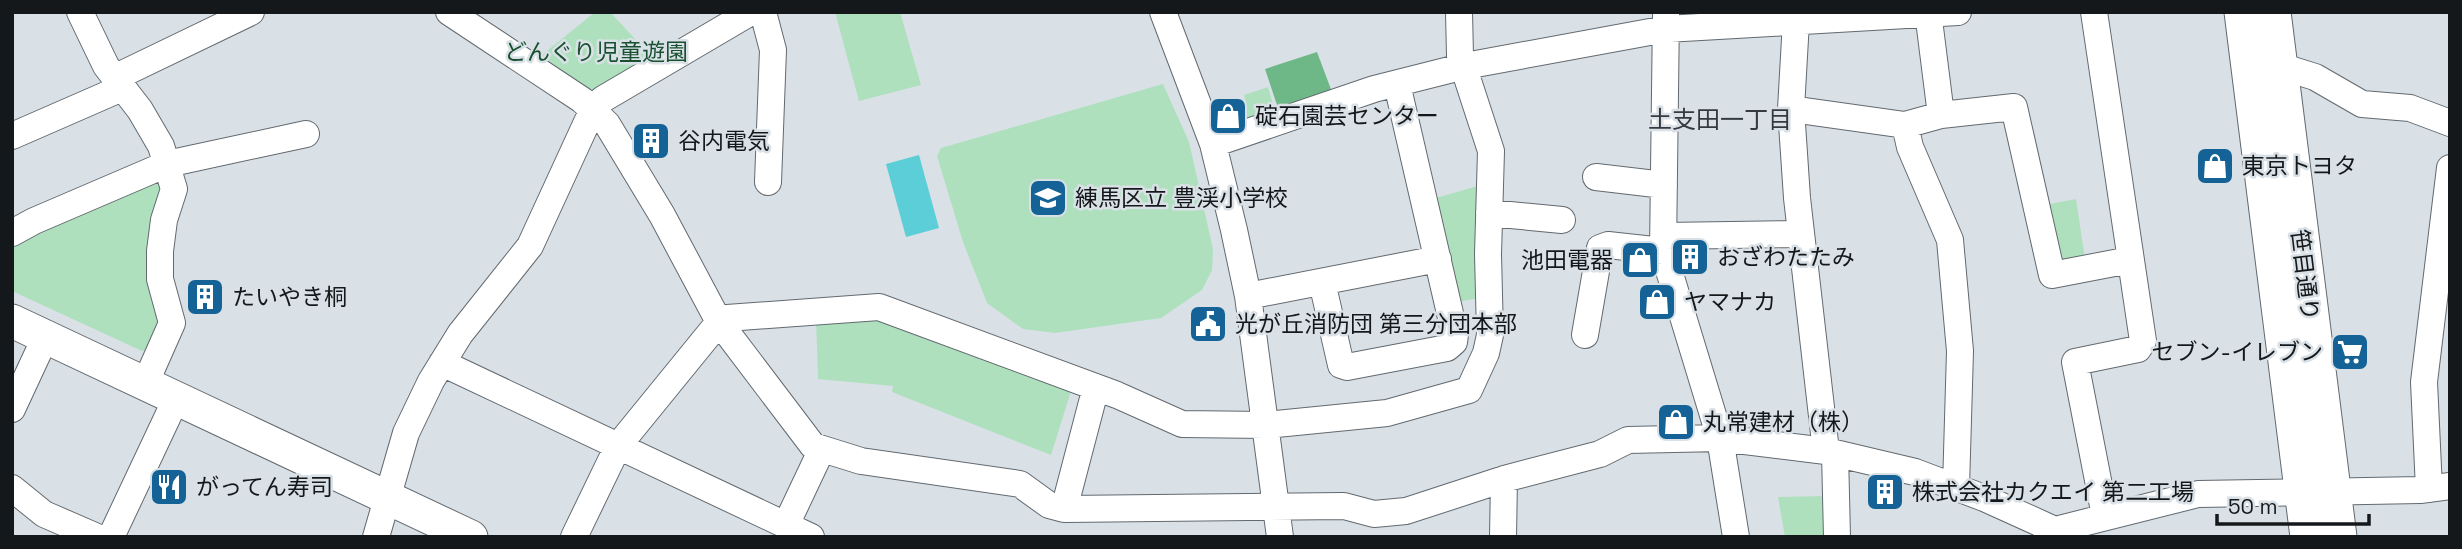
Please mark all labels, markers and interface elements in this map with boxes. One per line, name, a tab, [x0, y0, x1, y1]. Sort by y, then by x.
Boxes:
park label: どんぐり児童遊園	[504, 37, 688, 67]
shop icon: 碇石園芸センター	[1207, 95, 1249, 137]
place label: 碇石園芸センター	[1255, 101, 1439, 131]
district label: 土支田一丁目	[1648, 104, 1792, 135]
building icon: 谷内電気	[630, 120, 672, 162]
place label: 谷内電気	[678, 126, 770, 156]
shop icon: 東京トヨタ	[2194, 145, 2236, 187]
place label: 東京トヨタ	[2242, 151, 2357, 181]
school or university icon: 練馬区立 豊渓小学校	[1027, 177, 1069, 219]
place label: 練馬区立 豊渓小学校	[1075, 183, 1288, 213]
street label: 笹目通り	[2285, 228, 2325, 322]
building icon: おざわたたみ	[1669, 236, 1711, 278]
shop icon: 池田電器	[1619, 239, 1661, 281]
place label: おざわたたみ	[1717, 242, 1855, 272]
place label: 池田電器	[1521, 245, 1613, 275]
building icon: たいやき桐	[184, 276, 226, 318]
shop icon: ヤマナカ	[1636, 281, 1678, 323]
place label: たいやき桐	[232, 282, 347, 312]
place label: ヤマナカ	[1684, 287, 1776, 317]
public building icon: 光が丘消防団 第三分団本部	[1187, 303, 1229, 345]
place label: 光が丘消防団 第三分団本部	[1235, 309, 1517, 339]
supermarket icon: セブン-イレブン	[2329, 331, 2371, 373]
place label: セブン-イレブン	[2152, 337, 2323, 367]
shop icon: 丸常建材（株）	[1655, 401, 1697, 443]
place label: 丸常建材（株）	[1703, 407, 1864, 437]
restaurant icon: がってん寿司	[148, 466, 190, 508]
building icon: 株式会社カクエイ 第二工場	[1864, 471, 1906, 513]
place label: がってん寿司	[196, 472, 333, 502]
place label: 株式会社カクエイ 第二工場	[1912, 477, 2194, 507]
scale bar	[2217, 482, 2369, 526]
text: 50 m	[2228, 493, 2278, 520]

